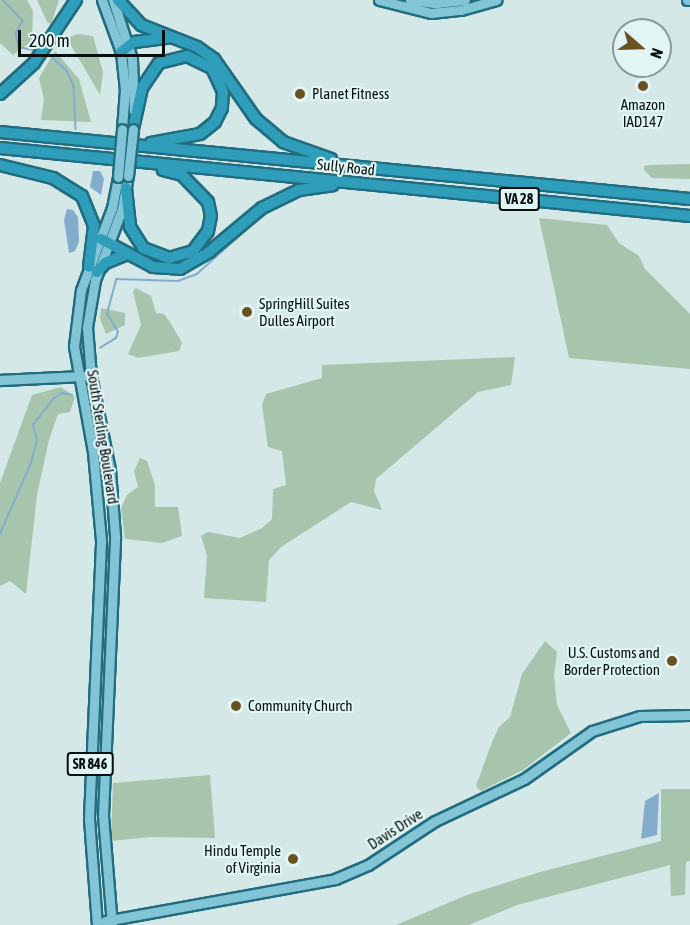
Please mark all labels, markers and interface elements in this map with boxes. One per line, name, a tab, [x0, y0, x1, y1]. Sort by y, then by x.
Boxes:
scale bar	[21, 18, 168, 56]
north arrow	[612, 18, 672, 78]
text: 200 m	[29, 30, 70, 51]
text: N	[647, 46, 667, 61]
marker: Amazon IAD147	[636, 79, 650, 93]
place label: Planet Fitness	[312, 85, 389, 103]
marker: Planet Fitness	[293, 87, 307, 101]
place label: Amazon IAD147	[621, 95, 665, 130]
street label: Sully Road	[316, 155, 376, 179]
road number: VA 28	[498, 188, 540, 210]
place label: SpringHill Suites Dulles Airport	[259, 294, 349, 329]
marker: SpringHill Suites Dulles Airport	[240, 305, 254, 319]
street label: South Sterling Boulevard	[84, 369, 122, 505]
place label: U.S. Customs and Border Protection	[564, 643, 660, 678]
marker: U.S. Customs and Border Protection	[665, 654, 679, 668]
place label: Community Church	[248, 697, 352, 715]
marker: Community Church	[229, 699, 243, 713]
road number: SR 846	[66, 753, 114, 775]
street label: Davis Drive	[364, 805, 426, 853]
place label: Hindu Temple of Virginia	[204, 841, 281, 876]
marker: Hindu Temple of Virginia	[286, 852, 300, 866]

